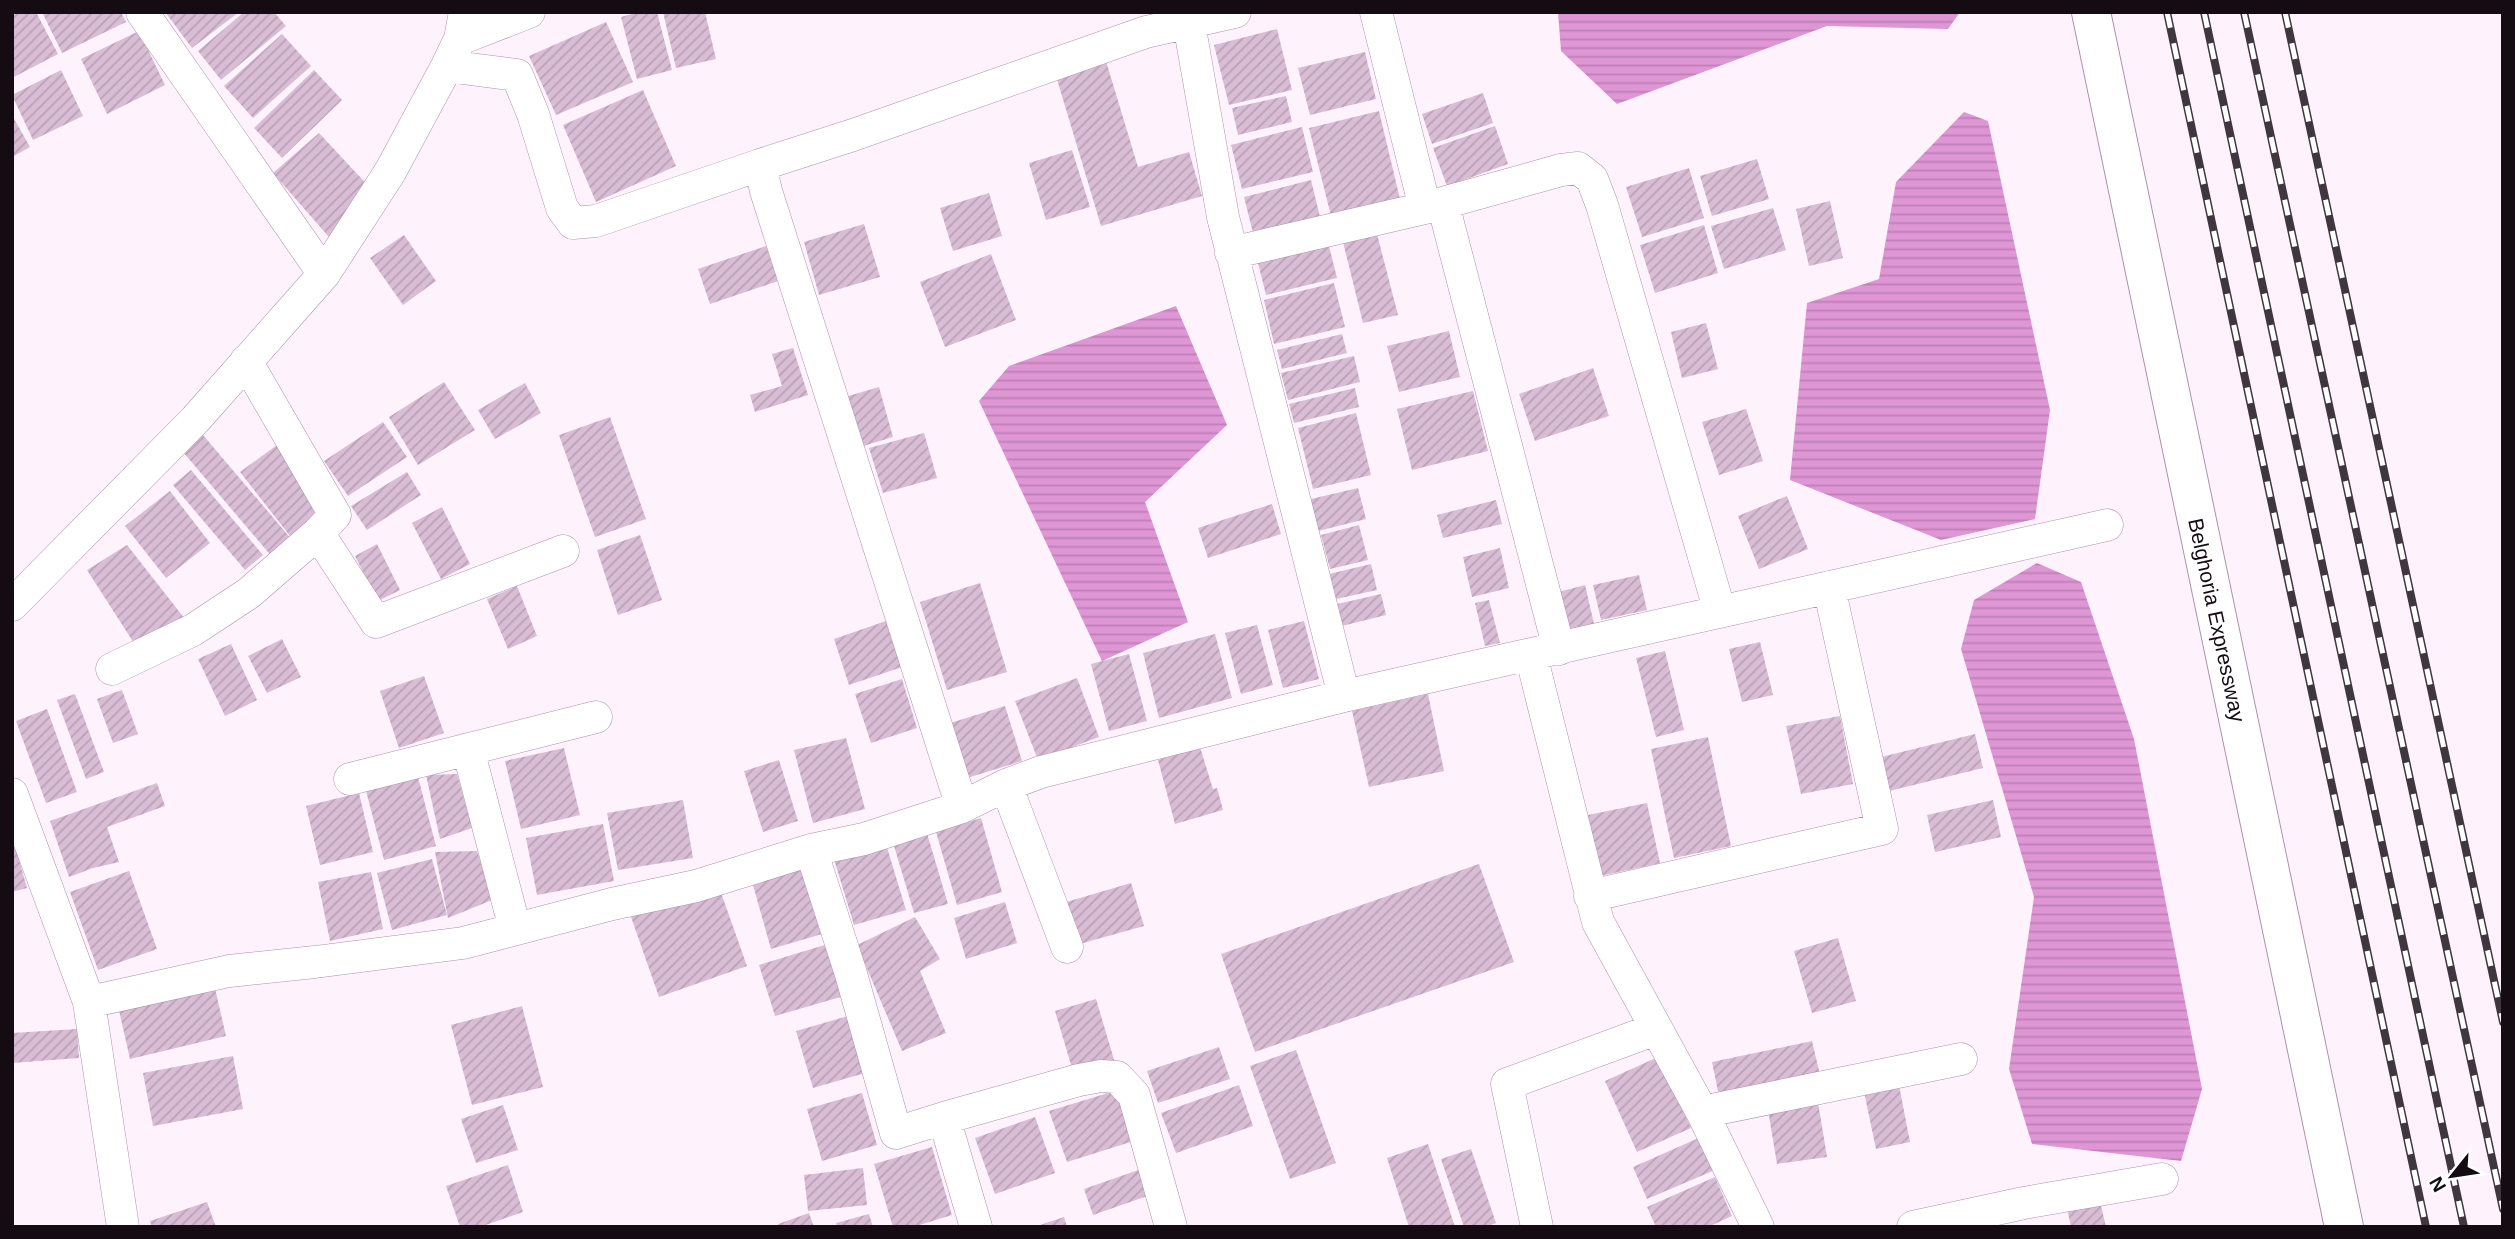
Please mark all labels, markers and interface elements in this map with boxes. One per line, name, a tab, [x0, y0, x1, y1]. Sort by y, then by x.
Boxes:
street label: Belghoria Expressway	[2184, 516, 2250, 724]
north arrow	[2417, 1141, 2487, 1211]
text: N	[2425, 1173, 2450, 1195]

